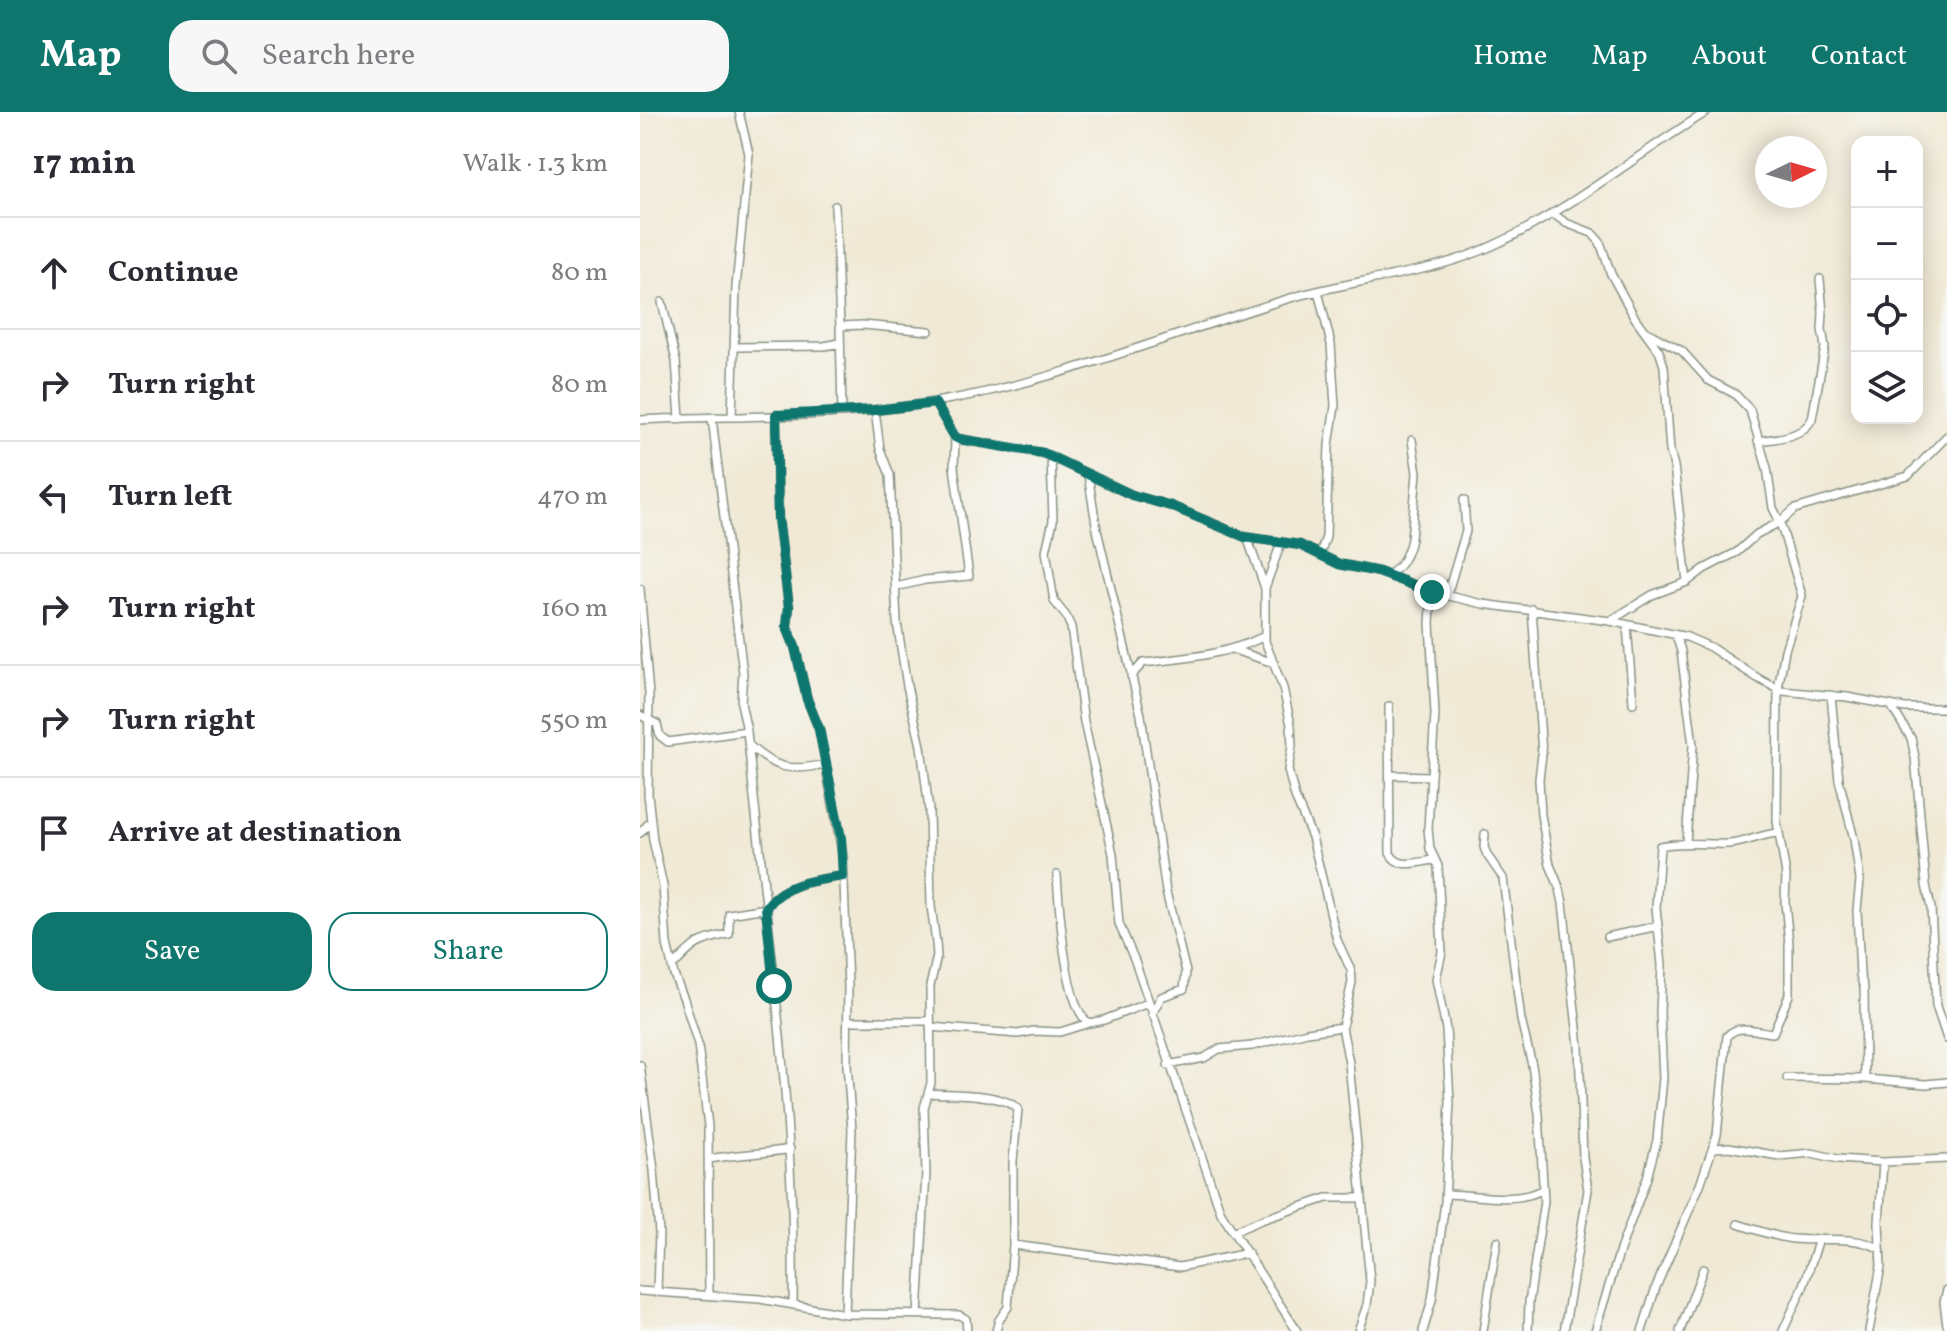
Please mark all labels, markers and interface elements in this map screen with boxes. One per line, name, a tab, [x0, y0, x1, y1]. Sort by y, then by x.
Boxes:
search box	[169, 20, 729, 92]
text: Map	[40, 30, 121, 83]
icon: search	[197, 34, 241, 78]
text: Search here	[261, 35, 415, 77]
text: Home	[1473, 37, 1547, 76]
text: Map	[1591, 37, 1647, 76]
text: About	[1691, 37, 1767, 76]
text: Contact	[1811, 37, 1907, 76]
north arrow	[1755, 136, 1827, 208]
map controls	[1851, 136, 1923, 424]
button: +	[1851, 136, 1923, 208]
text: 17 min	[32, 141, 136, 188]
text: Walk · 1.3 km	[462, 146, 608, 182]
button: −	[1851, 208, 1923, 280]
icon: ahead	[32, 251, 76, 295]
text: Continue	[108, 252, 239, 294]
text: 80 m	[551, 255, 608, 291]
button: locate	[1851, 280, 1923, 352]
button: layers	[1851, 352, 1923, 424]
icon: right	[32, 363, 76, 407]
text: Turn right	[108, 364, 256, 406]
text: 80 m	[551, 367, 608, 403]
icon: left	[32, 475, 76, 519]
text: Turn left	[108, 476, 232, 518]
text: 470 m	[537, 479, 608, 515]
route end	[1414, 574, 1450, 610]
icon: right	[32, 587, 76, 631]
text: Turn right	[108, 588, 256, 630]
text: 160 m	[541, 591, 608, 627]
icon: right	[32, 699, 76, 743]
text: Turn right	[108, 700, 256, 742]
text: 550 m	[540, 703, 608, 739]
icon: arrive	[32, 811, 76, 855]
text: Arrive at destination	[108, 812, 402, 854]
button: Save	[32, 912, 312, 991]
button: Share	[328, 912, 608, 991]
route start	[756, 968, 792, 1004]

